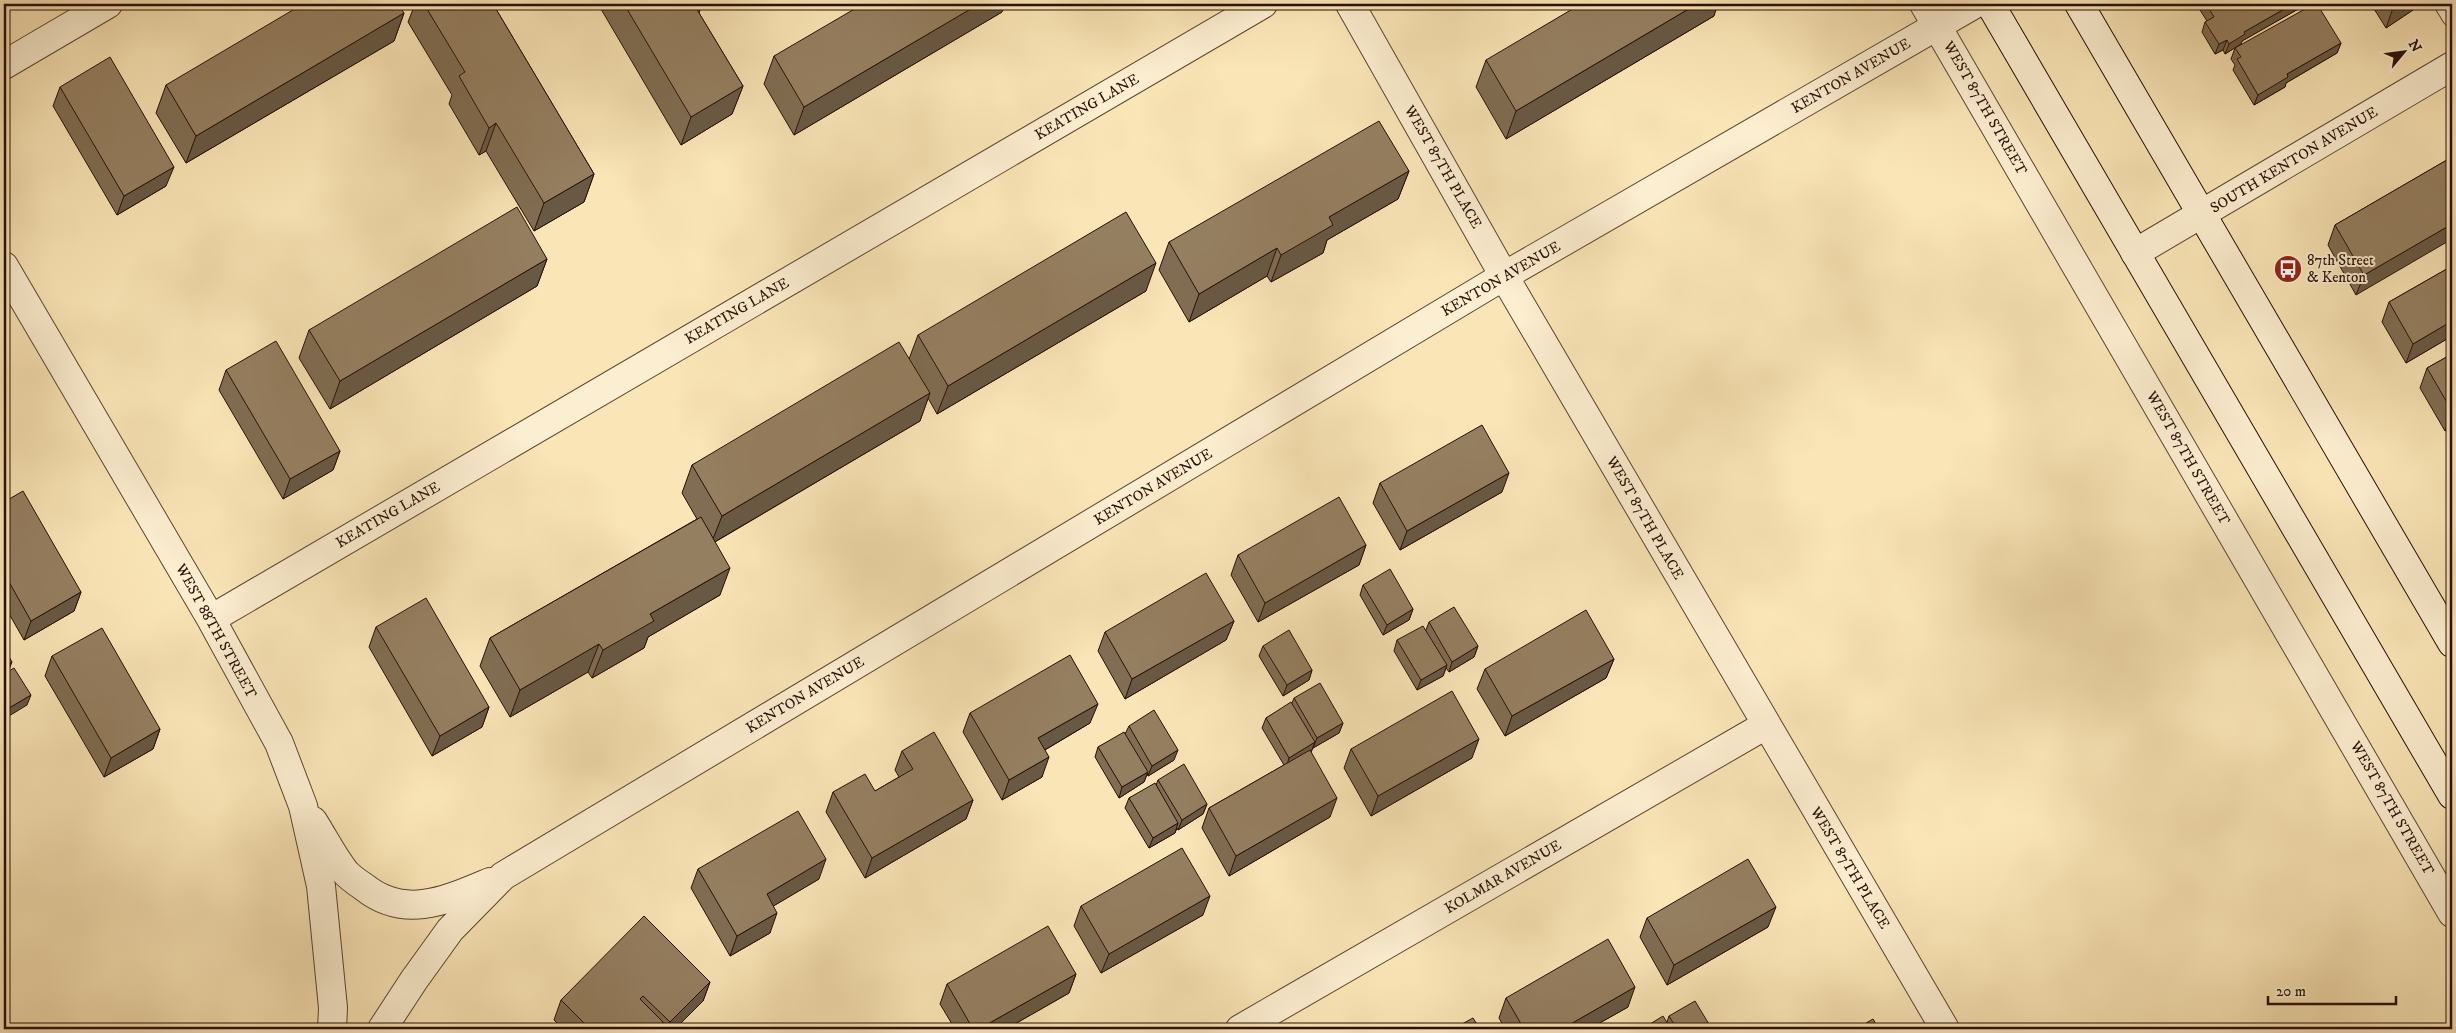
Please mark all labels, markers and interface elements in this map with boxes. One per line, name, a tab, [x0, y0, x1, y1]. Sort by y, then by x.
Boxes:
north arrow	[2378, 28, 2428, 78]
street label: KENTON AVENUE	[1788, 34, 1914, 118]
street label: WEST 87TH STREET	[1938, 37, 2031, 179]
text: N	[2404, 37, 2425, 56]
street label: KEATING LANE	[1031, 69, 1143, 145]
street label: WEST 87TH PLACE	[1399, 101, 1486, 232]
street label: SOUTH KENTON AVENUE	[2207, 102, 2381, 218]
street label: KENTON AVENUE	[1438, 237, 1564, 321]
place label: 87th Street & Kenton	[2307, 251, 2374, 287]
bus stop icon: 87th Street & Kenton	[2273, 254, 2303, 284]
street label: KEATING LANE	[681, 273, 793, 349]
street label: WEST 87TH STREET	[2141, 387, 2234, 529]
street label: KENTON AVENUE	[1090, 444, 1216, 530]
street label: WEST 87TH PLACE	[1601, 452, 1688, 583]
street label: KEATING LANE	[332, 477, 444, 553]
street label: WEST 88TH STREET	[171, 560, 261, 702]
street label: KENTON AVENUE	[742, 652, 868, 738]
street label: WEST 87TH STREET	[2345, 737, 2438, 879]
street label: WEST 87TH PLACE	[1806, 803, 1894, 933]
street label: KOLMAR AVENUE	[1441, 836, 1565, 918]
scale bar	[2268, 973, 2396, 1005]
text: 20 m	[2276, 982, 2306, 1001]

